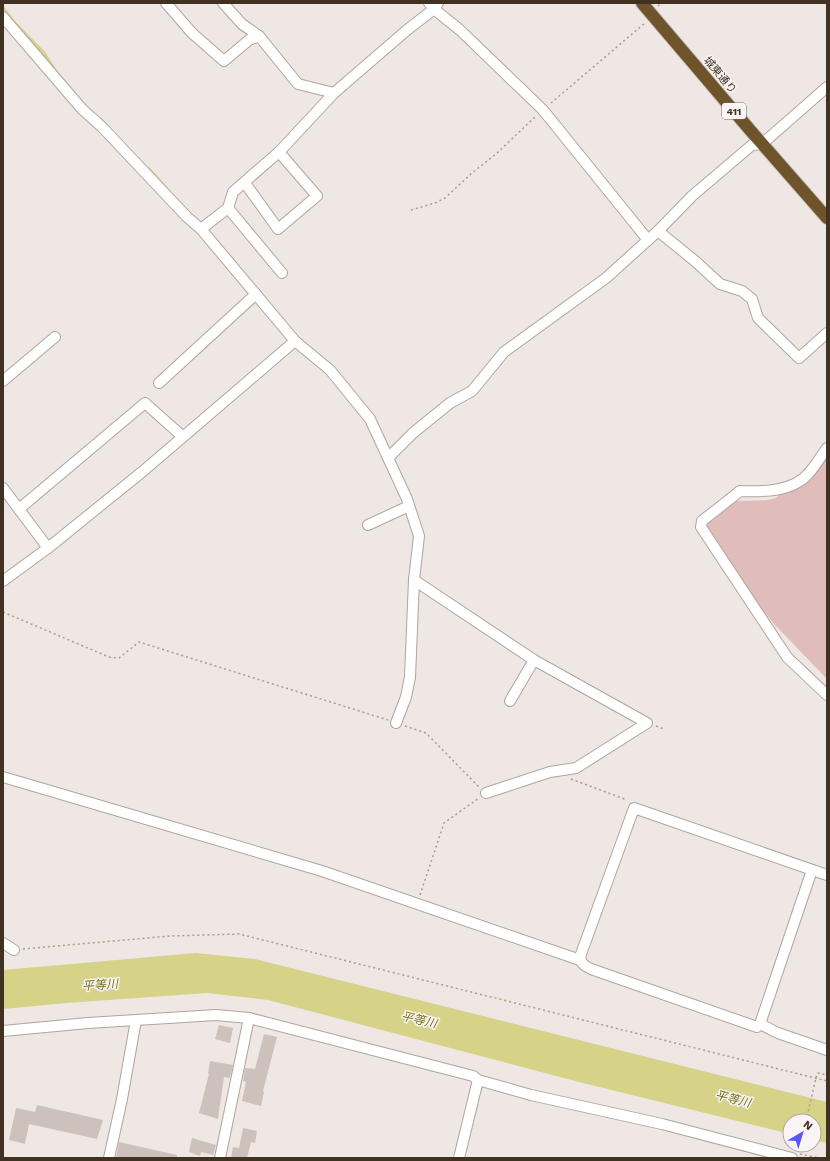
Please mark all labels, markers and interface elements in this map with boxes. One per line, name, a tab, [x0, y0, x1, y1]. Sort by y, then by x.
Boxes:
street label: 城東通り	[701, 54, 739, 96]
road number: 411	[722, 103, 746, 119]
water label: 平等川	[82, 977, 120, 993]
water label: 平等川	[400, 1009, 440, 1031]
water label: 平等川	[714, 1088, 754, 1111]
north arrow	[782, 1113, 822, 1153]
text: N	[801, 1118, 815, 1133]

